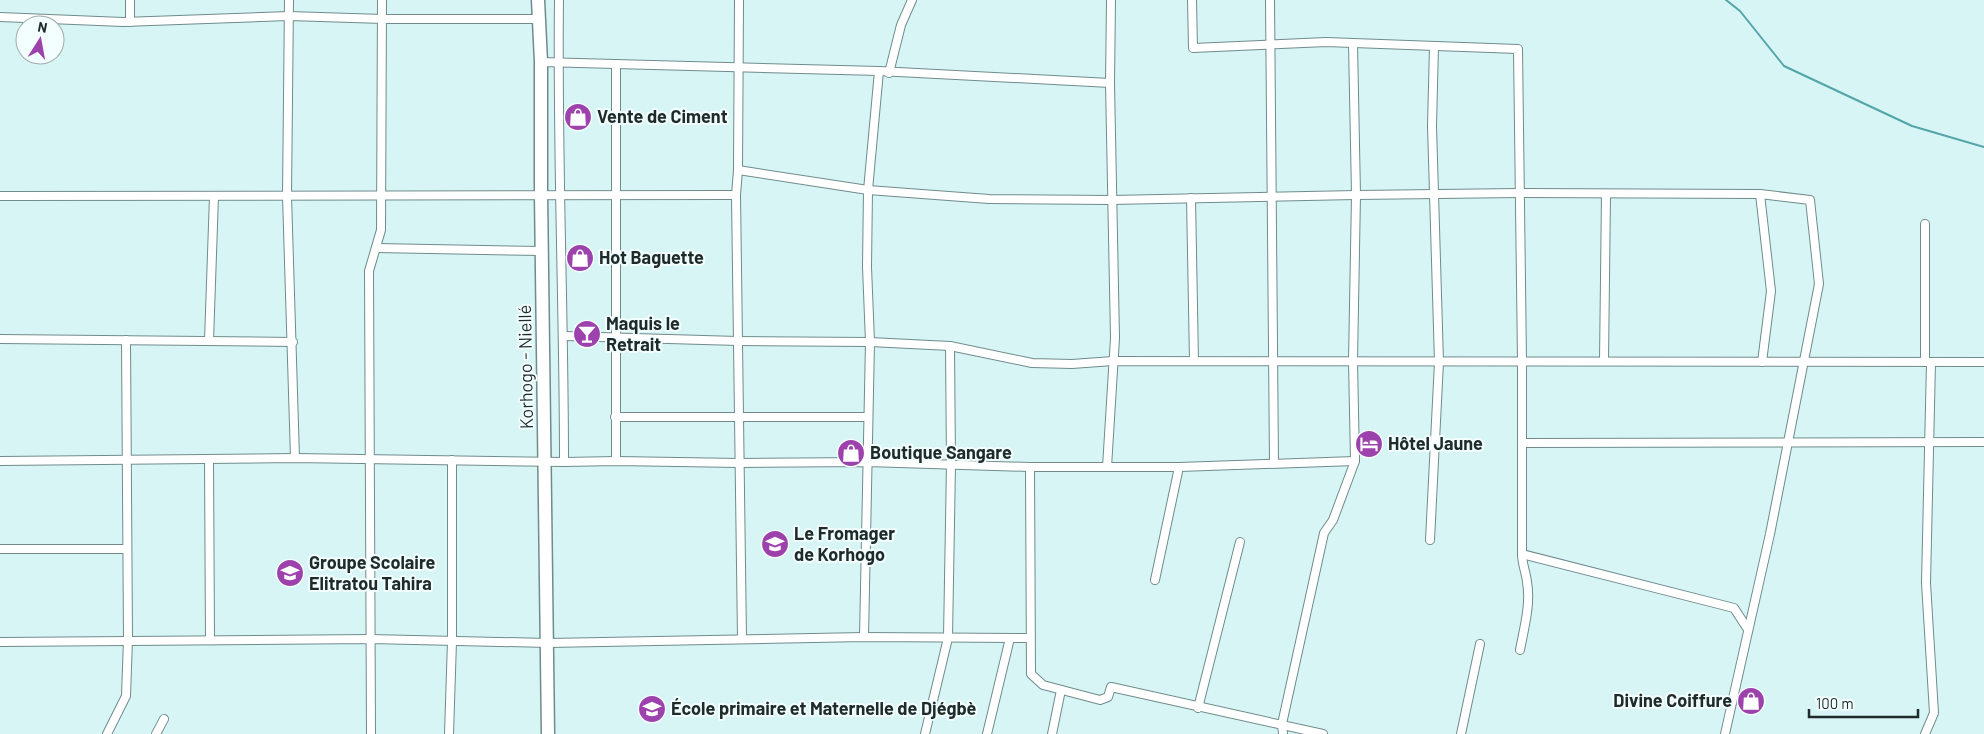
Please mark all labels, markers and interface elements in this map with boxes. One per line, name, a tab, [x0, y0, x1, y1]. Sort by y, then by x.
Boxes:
north arrow	[15, 15, 65, 65]
text: N	[36, 18, 49, 36]
shop icon: Vente de Ciment	[563, 102, 593, 132]
place label: Vente de Ciment	[597, 105, 728, 127]
shop icon: Hot Baguette	[565, 243, 595, 273]
place label: Hot Baguette	[599, 246, 704, 268]
street label: Korhogo - Niellé	[513, 305, 537, 429]
place label: Maquis le Retrait	[606, 312, 680, 355]
bar icon: Maquis le Retrait	[572, 319, 602, 349]
hotel icon: Hôtel Jaune	[1354, 429, 1384, 459]
place label: Hôtel Jaune	[1388, 432, 1483, 454]
shop icon: Boutique Sangare	[836, 438, 866, 468]
place label: Boutique Sangare	[870, 441, 1012, 463]
place label: Le Fromager de Korhogo	[794, 522, 895, 565]
school or university icon: Le Fromager de Korhogo	[760, 529, 790, 559]
place label: Groupe Scolaire Elitratou Tahira	[309, 551, 436, 594]
school or university icon: Groupe Scolaire Elitratou Tahira	[275, 558, 305, 588]
shop icon: Divine Coiffure	[1736, 686, 1766, 716]
scale bar	[1809, 686, 1918, 718]
place label: Divine Coiffure	[1613, 689, 1732, 711]
school or university icon: École primaire et Maternelle de Djégbè	[637, 694, 667, 724]
text: 100 m	[1816, 694, 1854, 712]
place label: École primaire et Maternelle de Djégbè	[671, 697, 977, 719]

